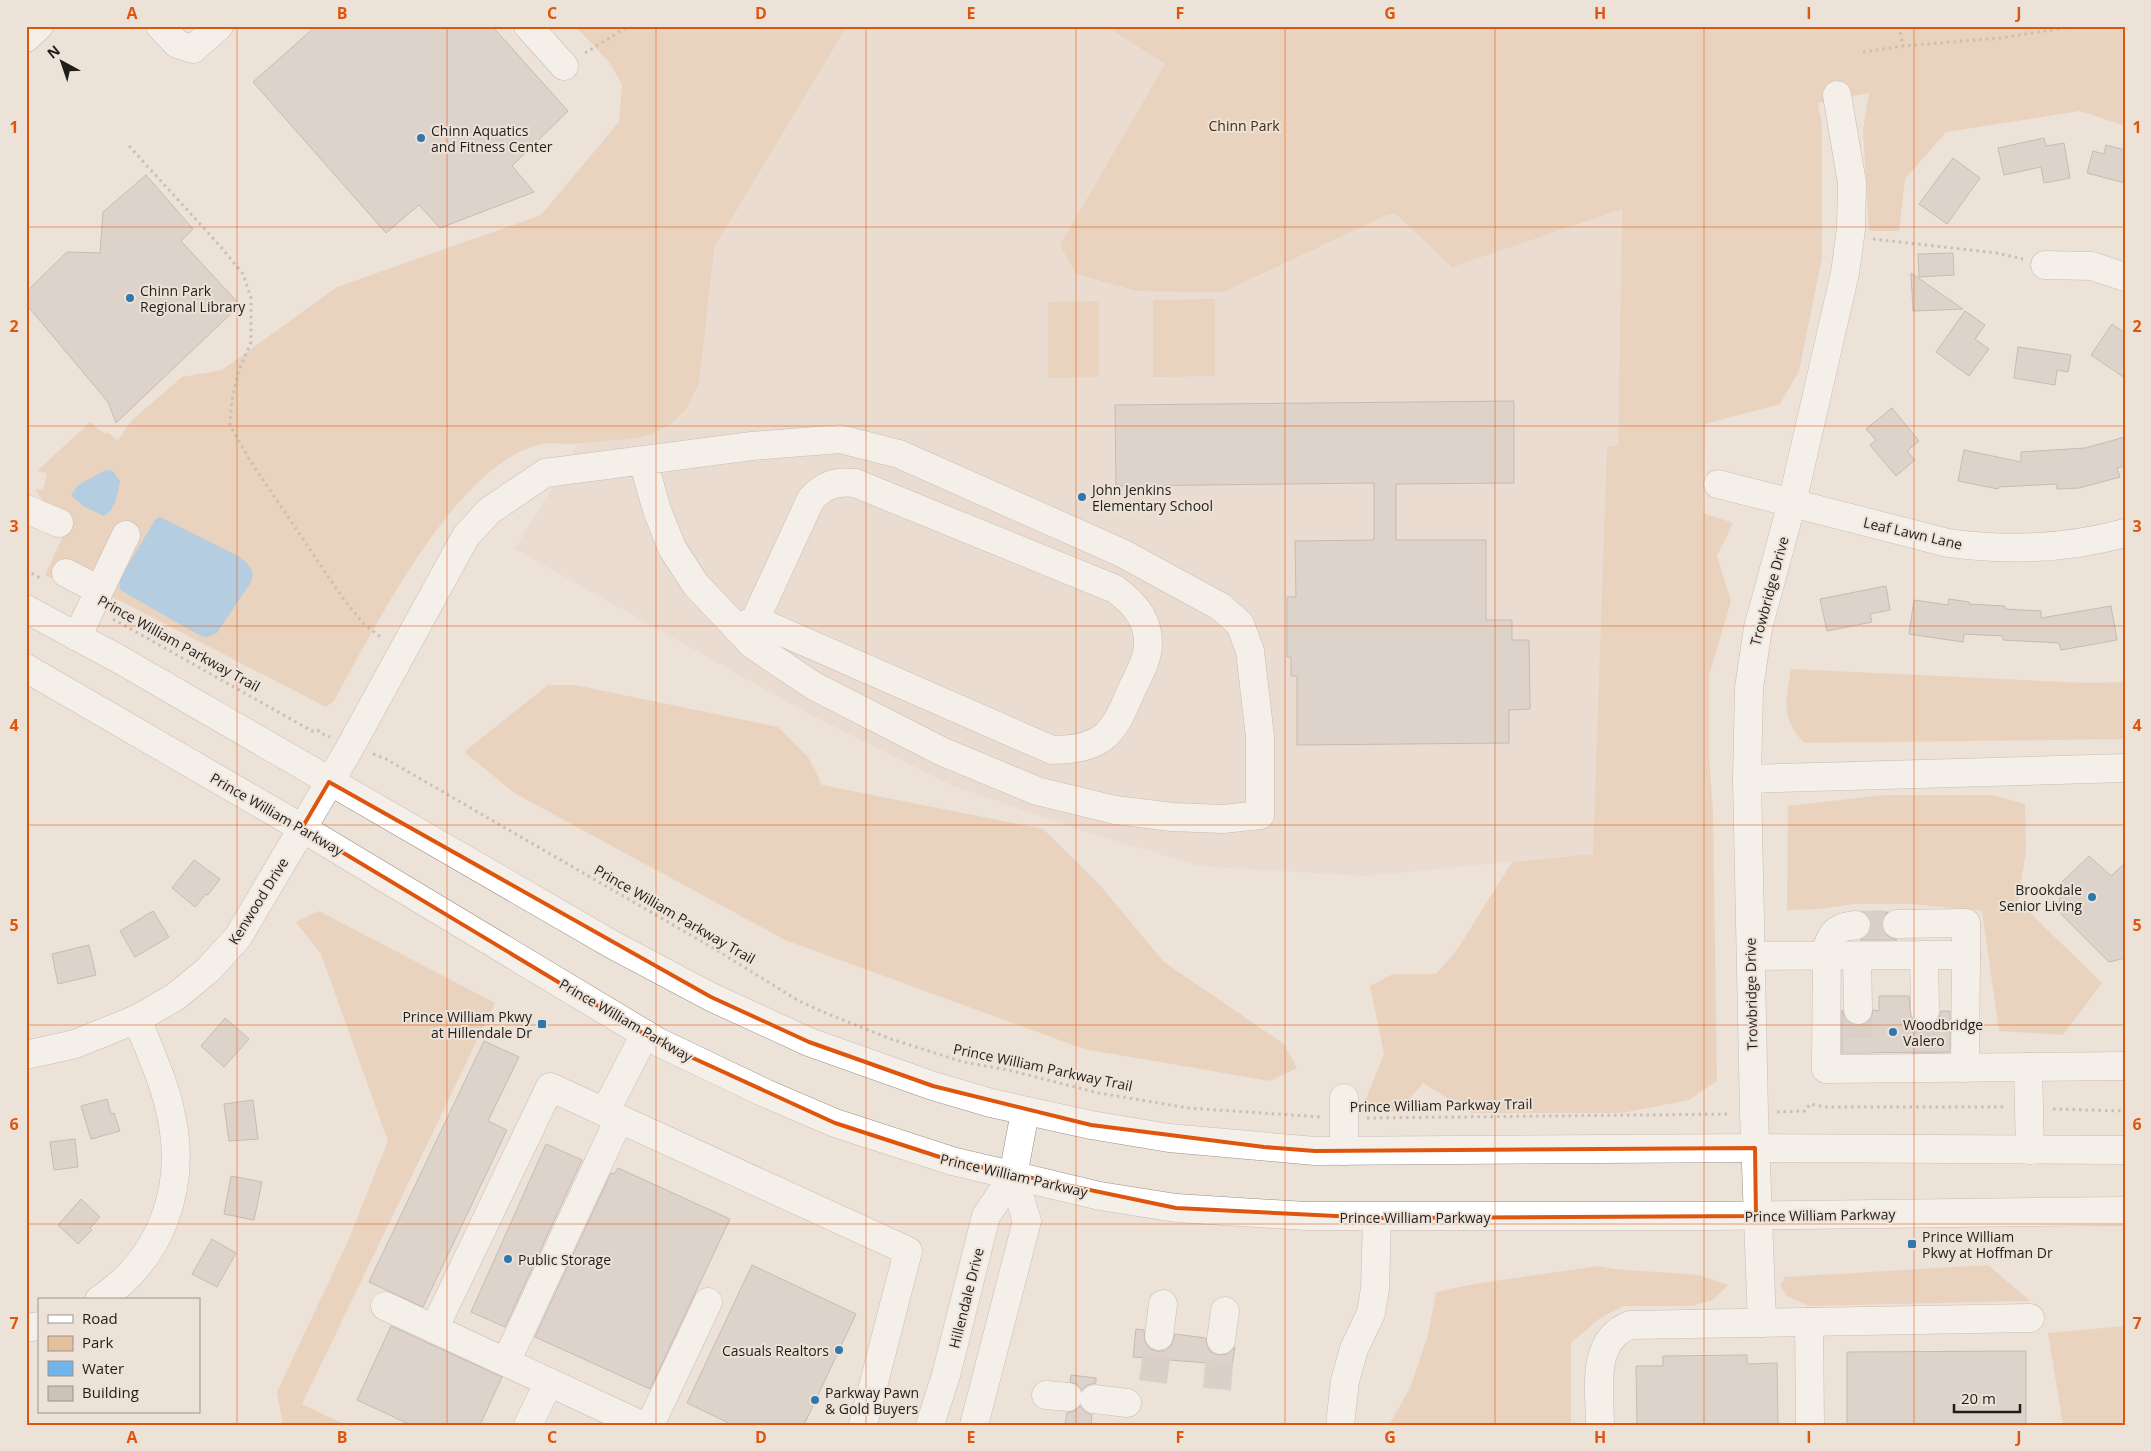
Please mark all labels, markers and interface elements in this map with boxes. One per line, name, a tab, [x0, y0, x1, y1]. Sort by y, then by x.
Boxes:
text: A	[126, 2, 138, 24]
text: B	[337, 2, 347, 24]
text: C	[547, 2, 557, 24]
text: D	[755, 2, 767, 24]
text: E	[967, 2, 976, 24]
text: F	[1176, 2, 1184, 24]
text: G	[1384, 2, 1396, 24]
text: H	[1594, 2, 1606, 24]
text: I	[1806, 2, 1812, 24]
text: J	[2014, 2, 2022, 24]
north arrow	[38, 38, 88, 88]
text: N	[43, 41, 64, 63]
text: 1	[9, 116, 19, 138]
park label: Chinn Park	[1208, 116, 1280, 135]
text: 1	[2132, 116, 2142, 138]
place label: Chinn Aquatics and Fitness Center	[431, 121, 553, 156]
marker: Chinn Aquatics and Fitness Center	[415, 132, 427, 144]
place label: Chinn Park Regional Library	[140, 281, 246, 316]
marker: Chinn Park Regional Library	[124, 292, 136, 304]
text: 2	[9, 315, 19, 337]
text: 2	[2132, 315, 2142, 337]
place label: John Jenkins Elementary School	[1090, 480, 1213, 515]
marker: John Jenkins Elementary School	[1076, 491, 1088, 503]
street label: Leaf Lawn Lane	[1862, 512, 1964, 554]
text: 3	[9, 515, 19, 537]
text: 3	[2132, 515, 2142, 537]
street label: Trowbridge Drive	[1745, 534, 1793, 648]
street label: Prince William Parkway Trail	[94, 590, 264, 696]
text: 4	[9, 714, 19, 736]
text: 4	[2132, 714, 2142, 736]
street label: Prince William Parkway	[207, 768, 348, 860]
street label: Kenwood Drive	[224, 854, 292, 948]
street label: Prince William Parkway Trail	[591, 860, 759, 968]
place label: Brookdale Senior Living	[1999, 880, 2082, 915]
marker: Brookdale Senior Living	[2086, 891, 2098, 903]
text: 5	[9, 914, 19, 936]
text: 5	[2132, 914, 2142, 936]
street label: Trowbridge Drive	[1741, 937, 1761, 1050]
street label: Prince William Parkway	[556, 974, 697, 1066]
place label: Prince William Pkwy at Hillendale Dr	[402, 1007, 533, 1042]
place label: Woodbridge Valero	[1903, 1015, 1983, 1050]
marker: Prince William Pkwy at Hillendale Dr	[536, 1018, 548, 1030]
marker: Woodbridge Valero	[1887, 1026, 1899, 1038]
street label: Prince William Parkway Trail	[952, 1039, 1134, 1095]
street label: Prince William Parkway Trail	[1349, 1094, 1533, 1116]
text: 6	[9, 1113, 19, 1135]
text: 6	[2132, 1113, 2142, 1135]
street label: Prince William Parkway	[938, 1149, 1091, 1201]
street label: Prince William Parkway	[1744, 1204, 1897, 1226]
street label: Prince William Parkway	[1340, 1208, 1491, 1227]
place label: Prince William Pkwy at Hoffman Dr	[1922, 1227, 2053, 1262]
marker: Prince William Pkwy at Hoffman Dr	[1906, 1238, 1918, 1250]
street label: Hillendale Drive	[944, 1246, 988, 1350]
place label: Public Storage	[518, 1250, 611, 1269]
marker: Public Storage	[502, 1253, 514, 1265]
legend	[38, 1298, 200, 1414]
text: Road	[82, 1308, 118, 1328]
text: 7	[9, 1312, 19, 1334]
text: 7	[2132, 1312, 2142, 1334]
text: Park	[82, 1332, 113, 1352]
place label: Casuals Realtors	[722, 1341, 829, 1360]
marker: Casuals Realtors	[833, 1344, 845, 1356]
text: Water	[82, 1358, 124, 1378]
scale bar	[1954, 1381, 2020, 1413]
text: Building	[82, 1382, 139, 1402]
place label: Parkway Pawn & Gold Buyers	[825, 1383, 919, 1418]
text: 20 m	[1961, 1388, 1996, 1408]
marker: Parkway Pawn & Gold Buyers	[809, 1394, 821, 1406]
text: A	[126, 1426, 138, 1448]
text: B	[337, 1426, 347, 1448]
text: C	[547, 1426, 557, 1448]
text: D	[755, 1426, 767, 1448]
text: E	[967, 1426, 976, 1448]
text: F	[1176, 1426, 1184, 1448]
text: G	[1384, 1426, 1396, 1448]
text: H	[1594, 1426, 1606, 1448]
text: I	[1806, 1426, 1812, 1448]
text: J	[2014, 1426, 2022, 1448]

